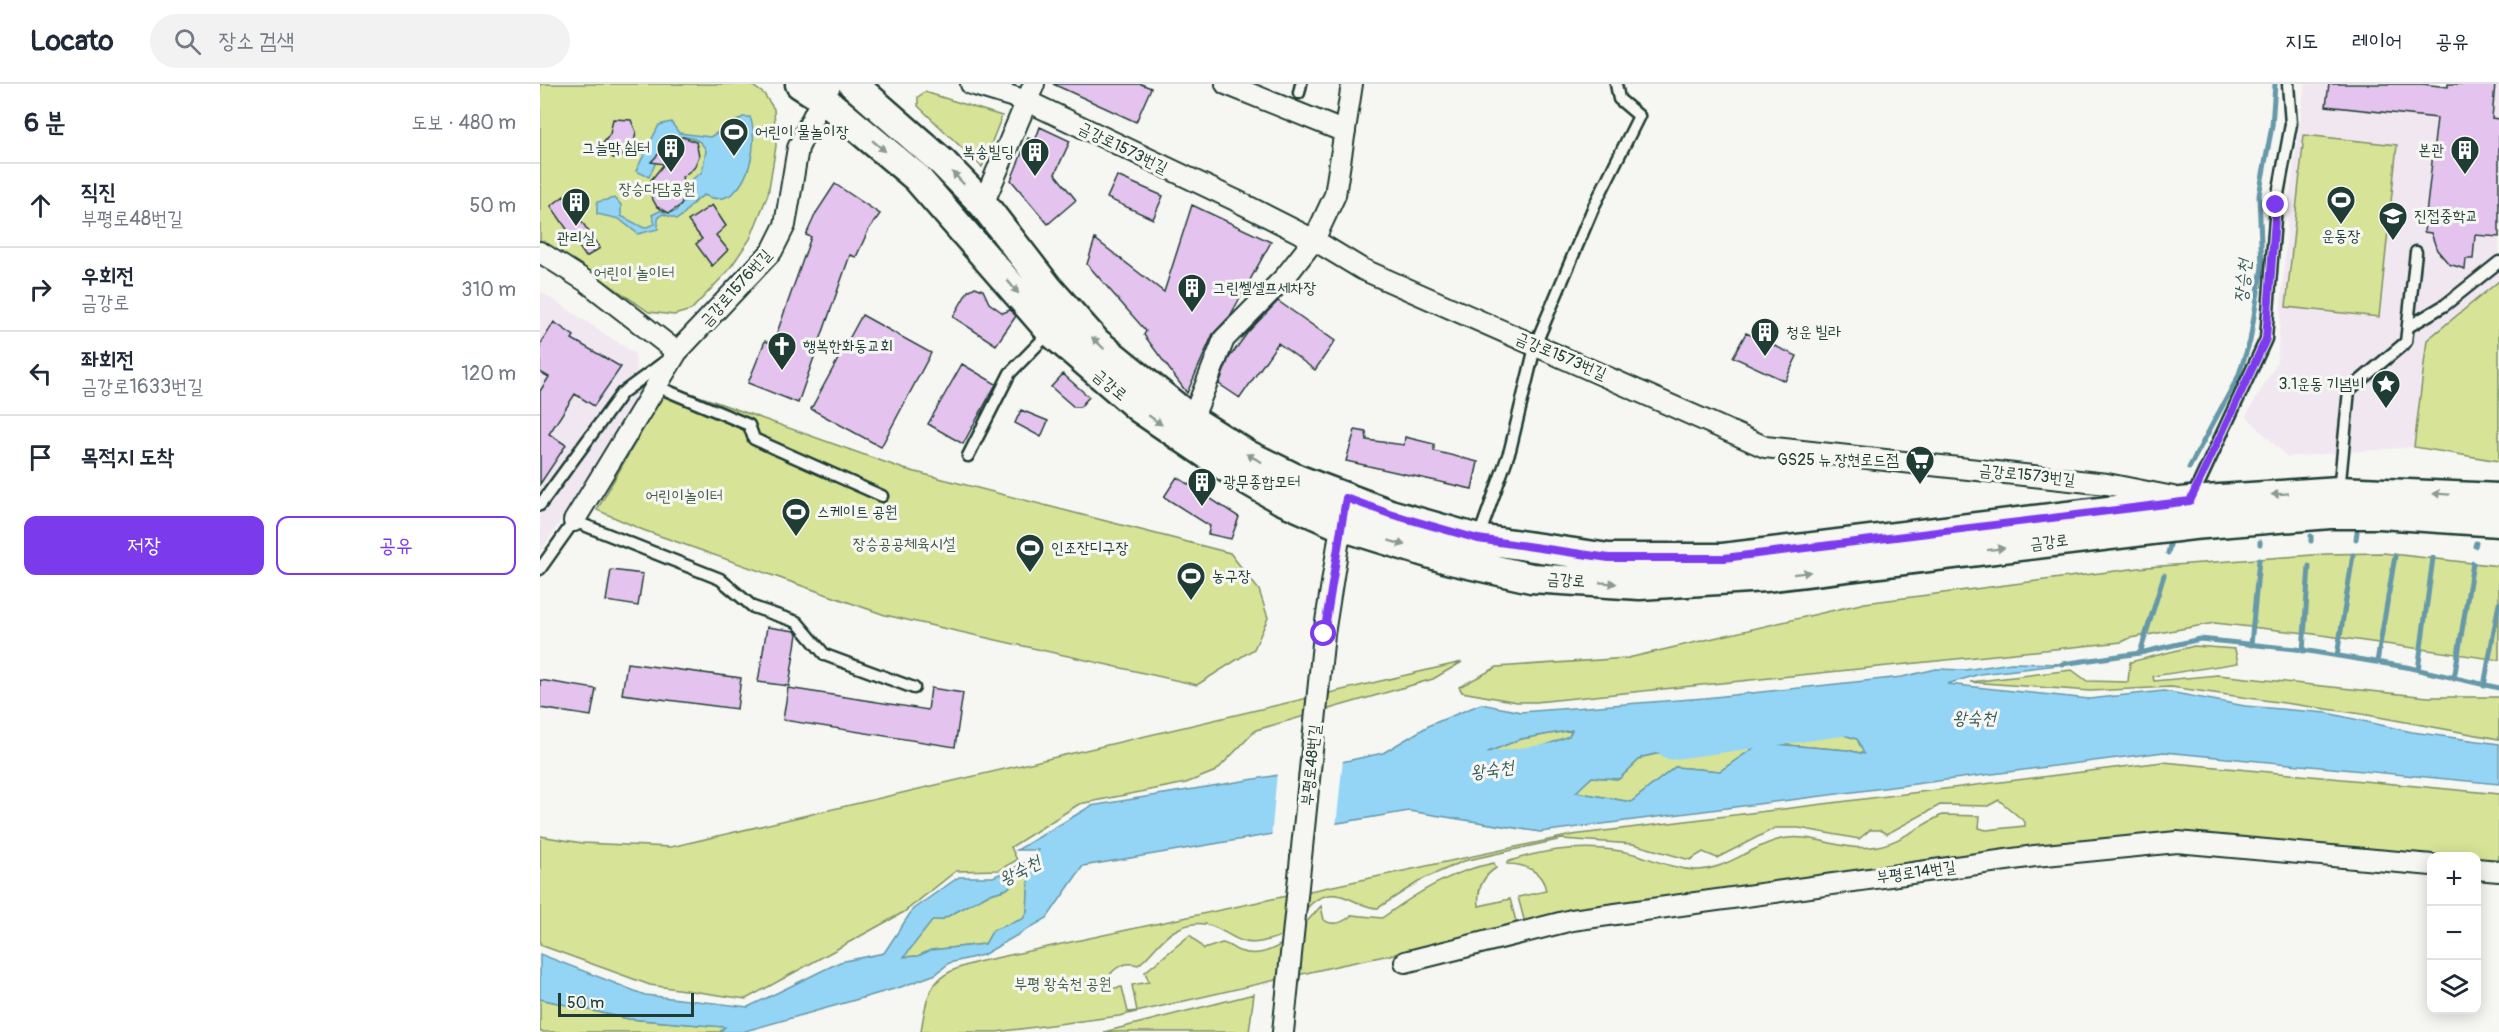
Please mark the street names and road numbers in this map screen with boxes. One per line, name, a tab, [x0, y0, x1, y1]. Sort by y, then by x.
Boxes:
street label: 금강로1573번길	[1075, 118, 1171, 178]
street label: 금강로1576번길	[696, 245, 776, 331]
street label: 금강로1573번길	[1513, 328, 1610, 384]
street label: 금강로	[1089, 365, 1131, 405]
street label: 금강로1573번길	[1978, 460, 2076, 490]
street label: 금강로	[2029, 530, 2069, 554]
street label: 금강로	[1546, 569, 1586, 591]
street label: 부평로48번길	[1297, 723, 1325, 807]
street label: 부평로14번길	[1875, 857, 1957, 887]

